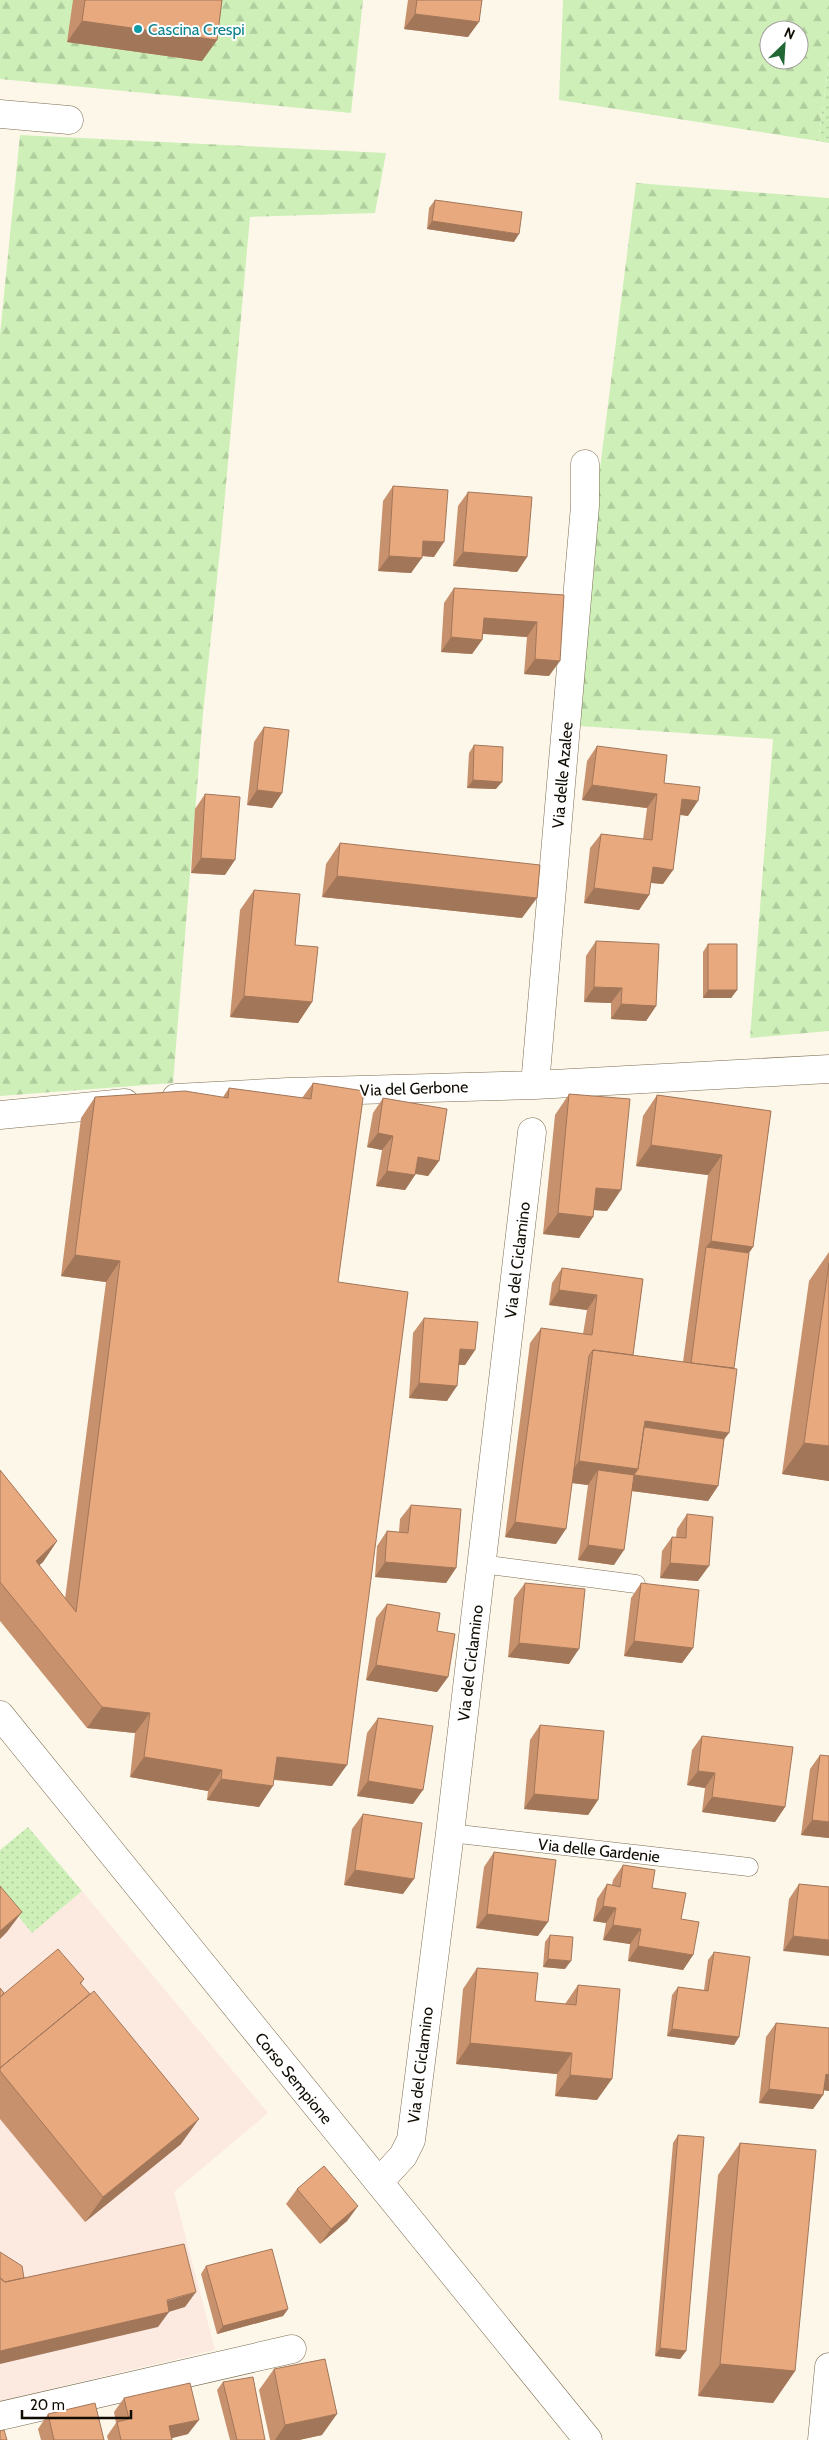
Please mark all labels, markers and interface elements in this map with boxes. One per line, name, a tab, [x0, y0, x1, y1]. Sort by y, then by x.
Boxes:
place label: Cascina Crespi	[148, 20, 245, 39]
north arrow	[759, 20, 809, 70]
marker: Cascina Crespi	[132, 23, 144, 35]
text: N	[781, 23, 798, 43]
street label: Via delle Azalee	[548, 721, 577, 829]
street label: Via del Gerbone	[360, 1077, 468, 1100]
street label: Via del Ciclamino	[501, 1201, 534, 1319]
street label: Via del Ciclamino	[454, 1604, 487, 1722]
street label: Via delle Gardenie	[537, 1835, 661, 1866]
street label: Via del Ciclamino	[404, 2006, 437, 2124]
street label: Corso Sempione	[251, 2029, 336, 2128]
scale bar	[22, 2388, 131, 2420]
text: 20 m	[30, 2396, 65, 2414]

